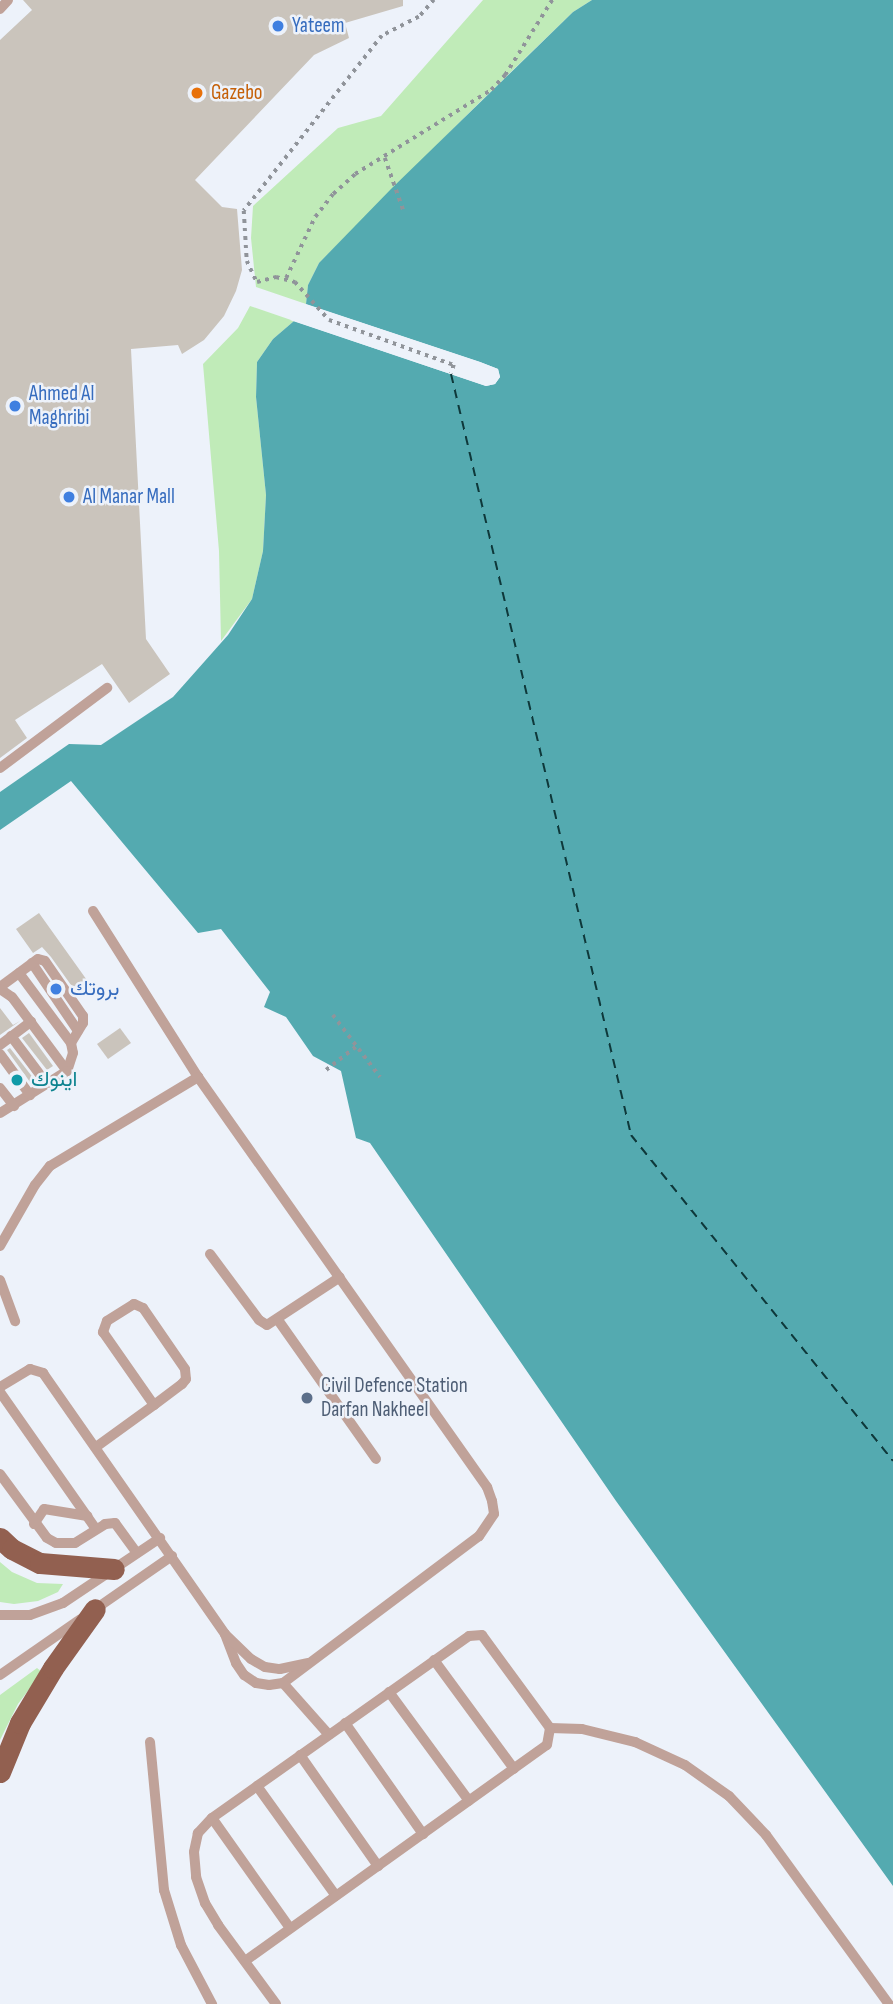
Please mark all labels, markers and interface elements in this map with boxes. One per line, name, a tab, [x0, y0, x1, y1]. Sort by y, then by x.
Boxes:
place label: Yateem	[292, 13, 345, 39]
marker: Yateem	[270, 18, 286, 34]
place label: Gazebo	[211, 80, 263, 106]
marker: Gazebo	[189, 85, 205, 101]
place label: Ahmed Al Maghribi	[29, 381, 94, 431]
marker: Ahmed Al Maghribi	[7, 398, 23, 414]
place label: Al Manar Mall	[83, 484, 175, 510]
marker: Al Manar Mall	[61, 489, 77, 505]
place label: بروتك	[70, 976, 119, 1002]
marker: بروتك	[48, 981, 64, 997]
place label: اينوك	[31, 1067, 77, 1093]
marker: اينوك	[9, 1072, 25, 1088]
place label: Civil Defence Station Darfan Nakheel	[321, 1373, 468, 1423]
marker: Civil Defence Station Darfan Nakheel	[299, 1390, 315, 1406]

